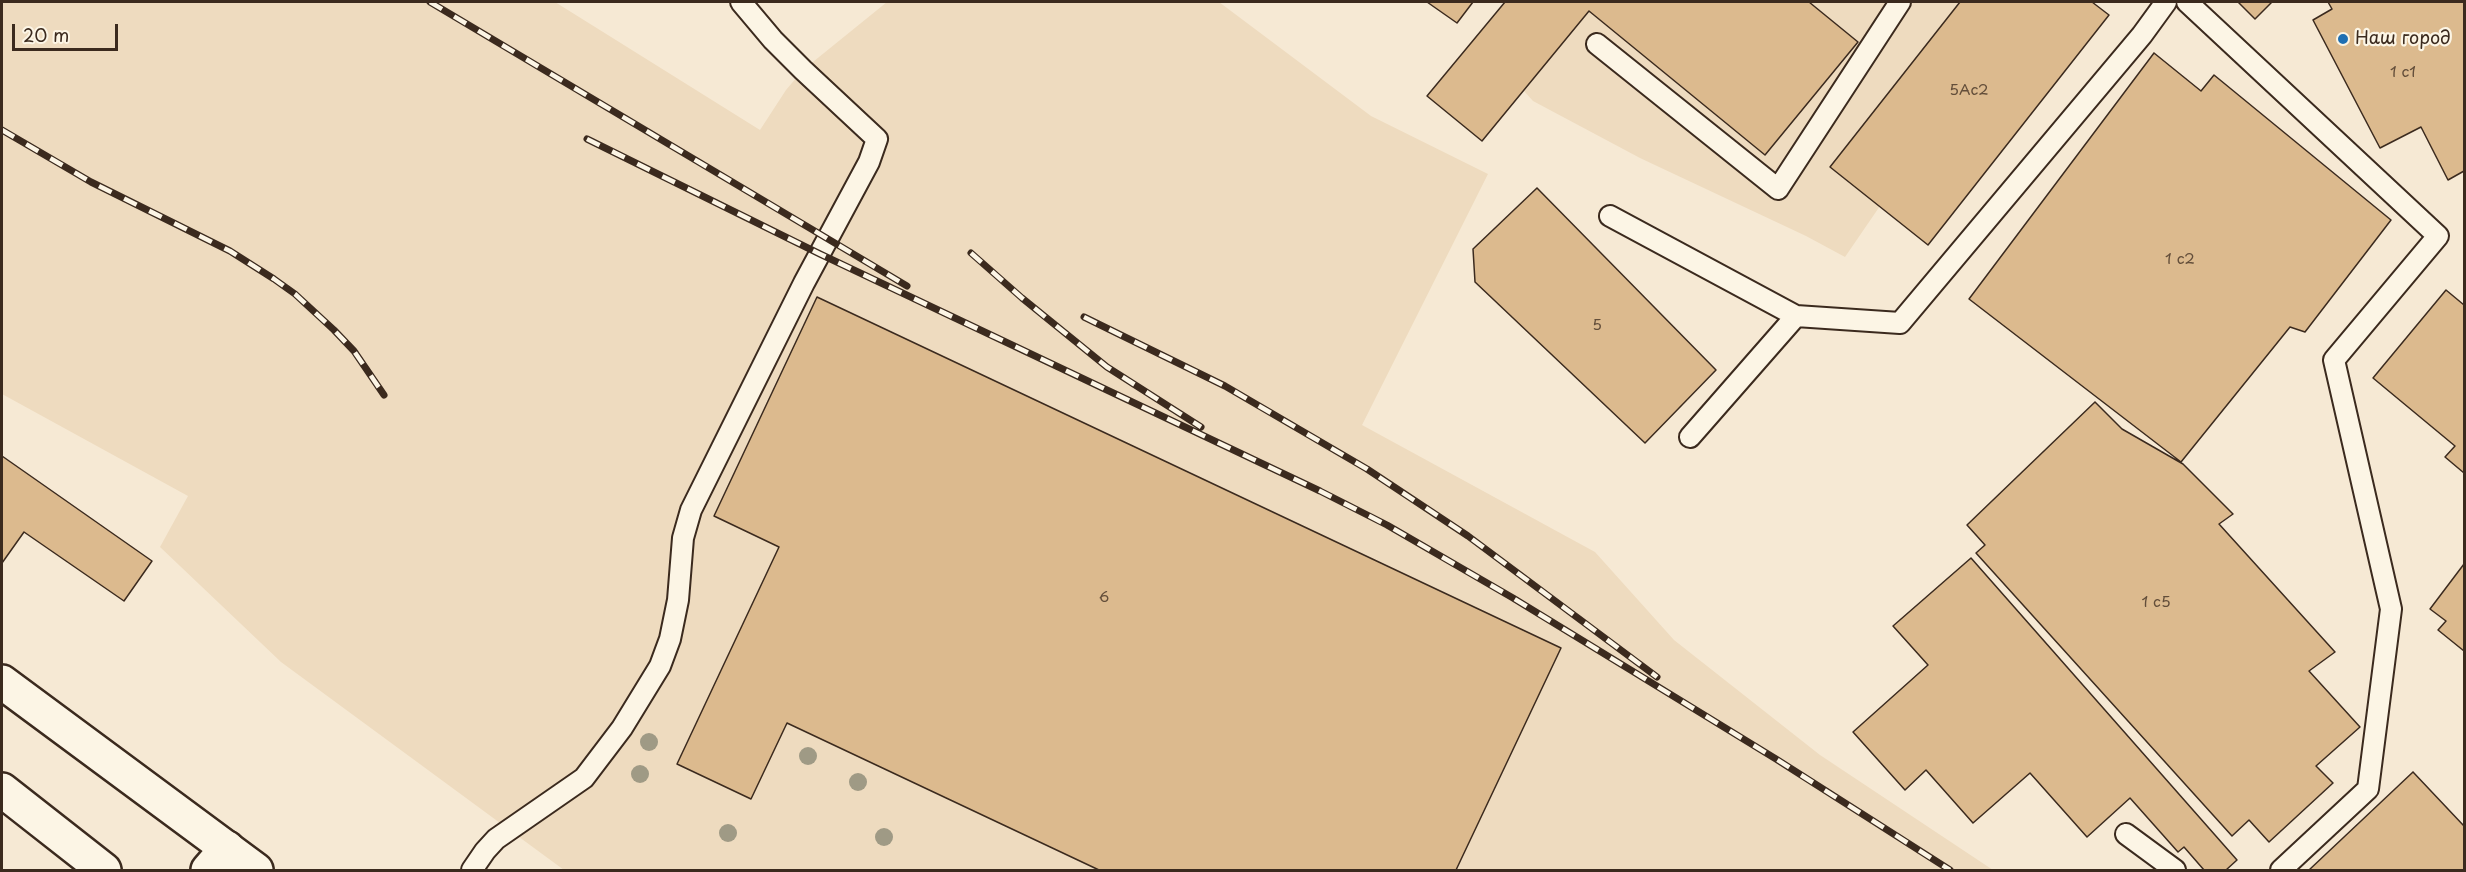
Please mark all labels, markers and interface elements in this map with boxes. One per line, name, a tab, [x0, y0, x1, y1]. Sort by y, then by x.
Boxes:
scale bar	[15, 12, 122, 50]
text: 20 m	[23, 21, 69, 48]
place label: Наш город	[2355, 28, 2451, 50]
marker: Наш город	[2336, 32, 2350, 46]
house number: 1 с1	[2390, 64, 2416, 82]
house number: 5Ас2	[1949, 82, 1989, 100]
house number: 1 с2	[2165, 251, 2195, 269]
house number: 5	[1592, 317, 1602, 335]
house number: 6	[1099, 589, 1109, 607]
house number: 1 с5	[2141, 594, 2171, 612]

